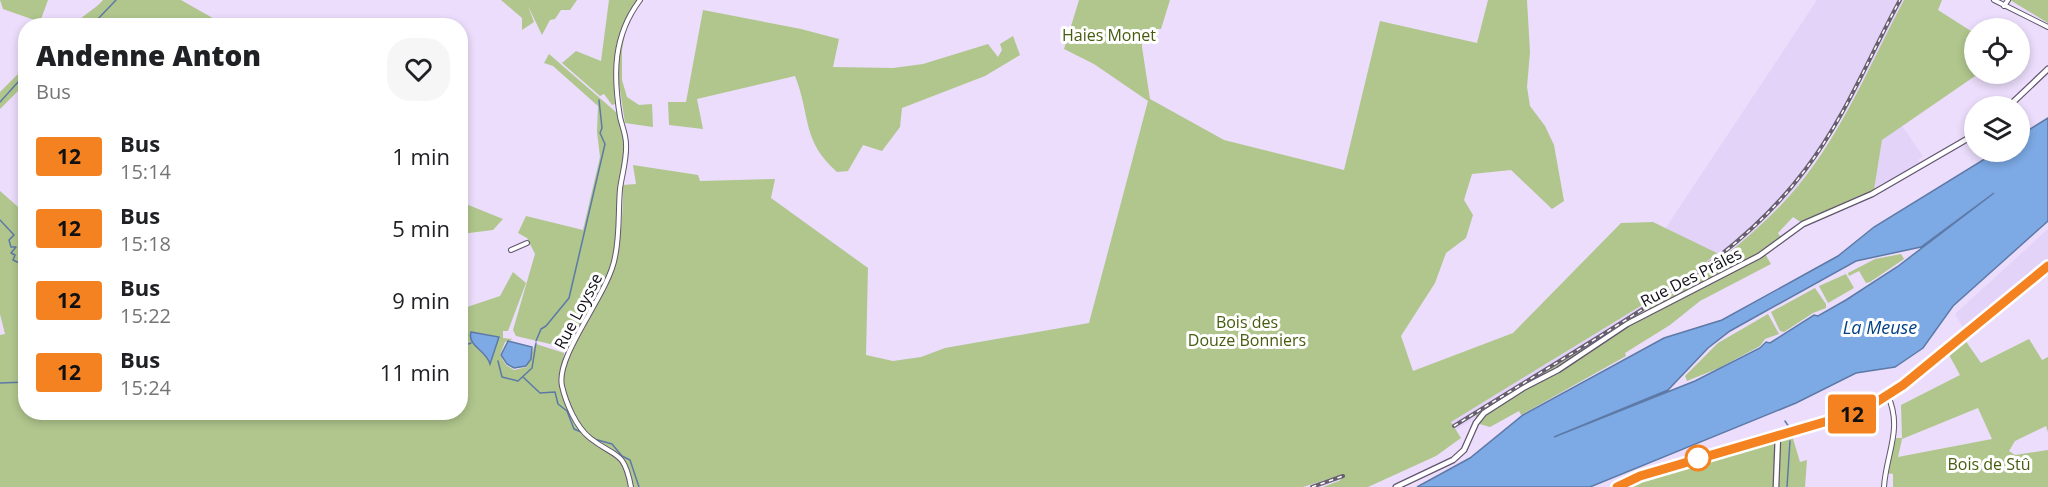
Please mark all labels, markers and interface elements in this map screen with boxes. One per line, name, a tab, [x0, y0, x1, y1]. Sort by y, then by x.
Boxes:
map controls	[1964, 18, 2030, 162]
button: locate	[1964, 18, 2030, 84]
park label: Haies Monet	[1062, 24, 1156, 46]
text: Andenne Anton	[36, 36, 261, 74]
button: heart	[387, 38, 450, 101]
text: Bus	[36, 78, 71, 105]
button: layers	[1964, 96, 2030, 162]
text: Bus	[120, 128, 160, 158]
text: 1 min	[392, 141, 450, 171]
text: 12	[57, 142, 81, 170]
text: 15:14	[120, 158, 171, 185]
text: Bus	[120, 200, 160, 230]
text: 5 min	[392, 213, 450, 243]
text: 12	[57, 214, 81, 242]
text: 15:18	[120, 230, 171, 257]
street label: Rue Des Prâles	[1637, 242, 1745, 312]
street label: Rue Loysse	[549, 269, 607, 353]
text: Bus	[120, 272, 160, 302]
text: 9 min	[392, 285, 450, 315]
text: 12	[57, 286, 81, 314]
text: 15:22	[120, 302, 171, 329]
park label: Bois des Douze Bonniers	[1188, 311, 1306, 351]
water label: La Meuse	[1843, 315, 1917, 339]
text: Bus	[120, 344, 160, 374]
text: 11 min	[380, 357, 450, 387]
text: 12	[57, 358, 81, 386]
text: 15:24	[120, 374, 171, 401]
line badge: 12	[1825, 394, 1879, 434]
text: 12	[1840, 400, 1864, 428]
unlabelled marker	[1685, 445, 1711, 471]
park label: Bois de Stû	[1948, 453, 2031, 475]

